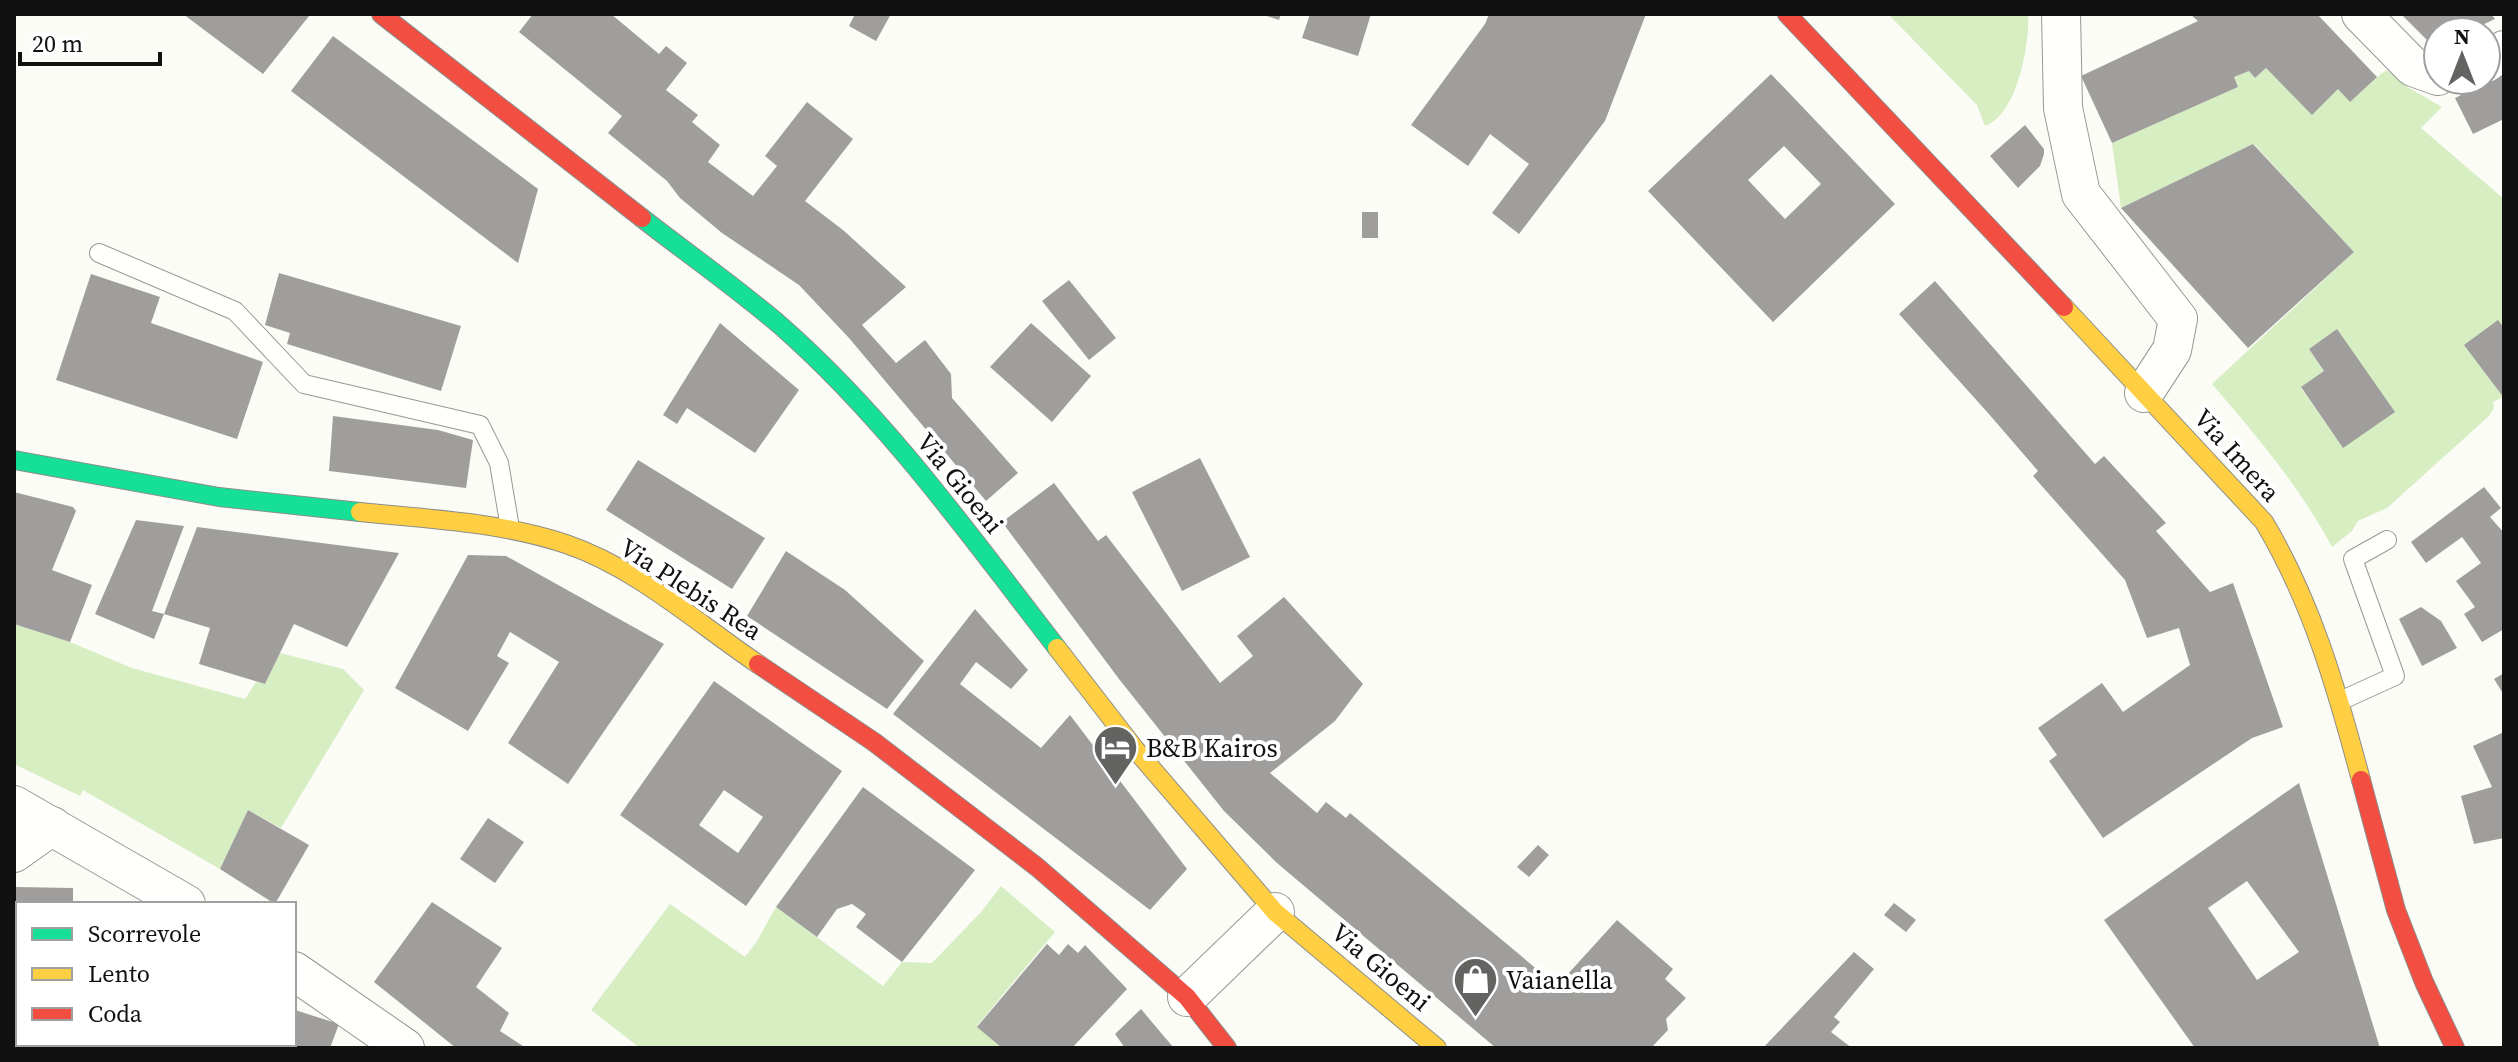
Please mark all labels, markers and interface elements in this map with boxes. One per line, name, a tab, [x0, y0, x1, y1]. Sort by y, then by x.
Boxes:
scale bar	[20, 16, 160, 66]
north arrow	[2422, 16, 2502, 96]
text: N	[2454, 21, 2470, 51]
text: 20 m	[32, 27, 83, 60]
street label: Via Imera	[2185, 401, 2289, 510]
street label: Via Gioeni	[908, 425, 1012, 541]
street label: Via Plebis Rea	[613, 530, 770, 649]
hotel icon: B&B Kairos	[1091, 724, 1139, 787]
place label: B&B Kairos	[1146, 730, 1278, 766]
legend	[16, 902, 296, 1046]
street label: Via Gioeni	[1323, 915, 1439, 1019]
text: Scorrevole	[88, 917, 201, 950]
shop icon: Vaianella	[1451, 956, 1499, 1019]
text: Lento	[88, 957, 150, 990]
place label: Vaianella	[1506, 962, 1614, 998]
text: Coda	[88, 997, 143, 1030]

